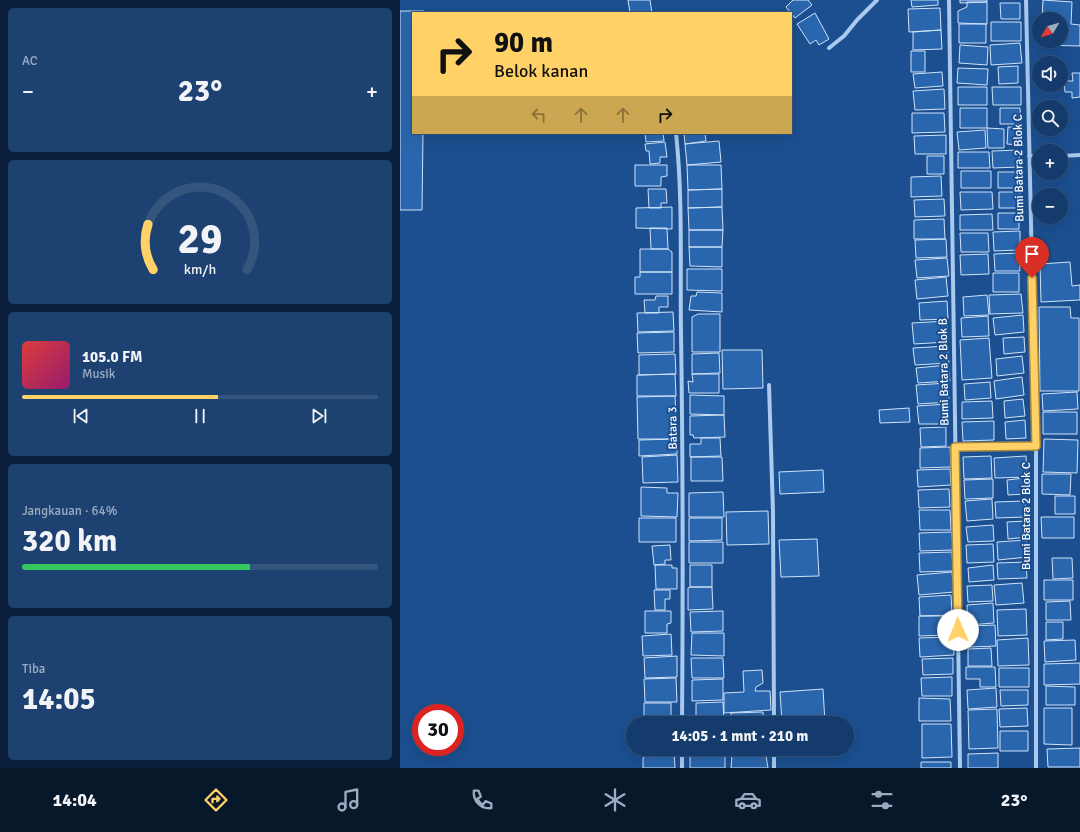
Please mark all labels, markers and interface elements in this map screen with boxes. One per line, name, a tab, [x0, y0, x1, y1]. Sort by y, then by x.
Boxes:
north arrow	[1032, 12, 1068, 48]
map controls	[1032, 12, 1068, 224]
text: 90 m	[494, 26, 553, 60]
icon: right	[428, 28, 480, 80]
text: AC	[22, 53, 38, 69]
button: sound	[1032, 56, 1068, 92]
text: Belok kanan	[494, 60, 588, 82]
text: 23°	[178, 73, 222, 110]
text: −	[22, 78, 34, 105]
text: +	[366, 78, 378, 105]
button: search	[1032, 100, 1068, 136]
icon: left	[528, 104, 550, 126]
icon: ahead	[570, 104, 592, 126]
icon: ahead	[612, 104, 634, 126]
icon: right	[654, 104, 676, 126]
street label: Bumi Batara 2 Blok C	[1011, 114, 1027, 222]
button: +	[1032, 144, 1068, 180]
button: −	[1032, 188, 1068, 224]
text: 29	[178, 214, 222, 265]
pin	[1015, 237, 1049, 278]
icon: arrive	[1021, 243, 1043, 265]
text: km/h	[184, 261, 216, 278]
street label: Bumi Batara 2 Blok B	[936, 318, 952, 426]
text: 105.0 FM	[82, 348, 143, 366]
text: Musik	[82, 366, 115, 382]
icon: previous	[70, 405, 92, 427]
icon: pause	[189, 405, 211, 427]
icon: next	[308, 405, 330, 427]
street label: Batara 3	[665, 406, 681, 450]
street label: Bumi Batara 2 Blok C	[1019, 462, 1034, 570]
text: Jangkauan · 64%	[22, 503, 117, 519]
text: 320 km	[22, 523, 117, 560]
position arrow	[937, 609, 979, 651]
text: Tiba	[22, 661, 45, 677]
text: 14:05	[22, 681, 96, 718]
speed limit sign: 30	[412, 704, 464, 756]
text: 14:05 · 1 mnt · 210 m	[672, 727, 808, 745]
icon: directions	[202, 786, 230, 814]
icon: music	[335, 786, 363, 814]
icon: phone	[468, 786, 496, 814]
icon: climate	[601, 786, 629, 814]
icon: car	[734, 786, 762, 814]
icon: filters	[868, 786, 896, 814]
text: 14:04	[53, 789, 97, 811]
text: 23°	[1001, 789, 1027, 811]

